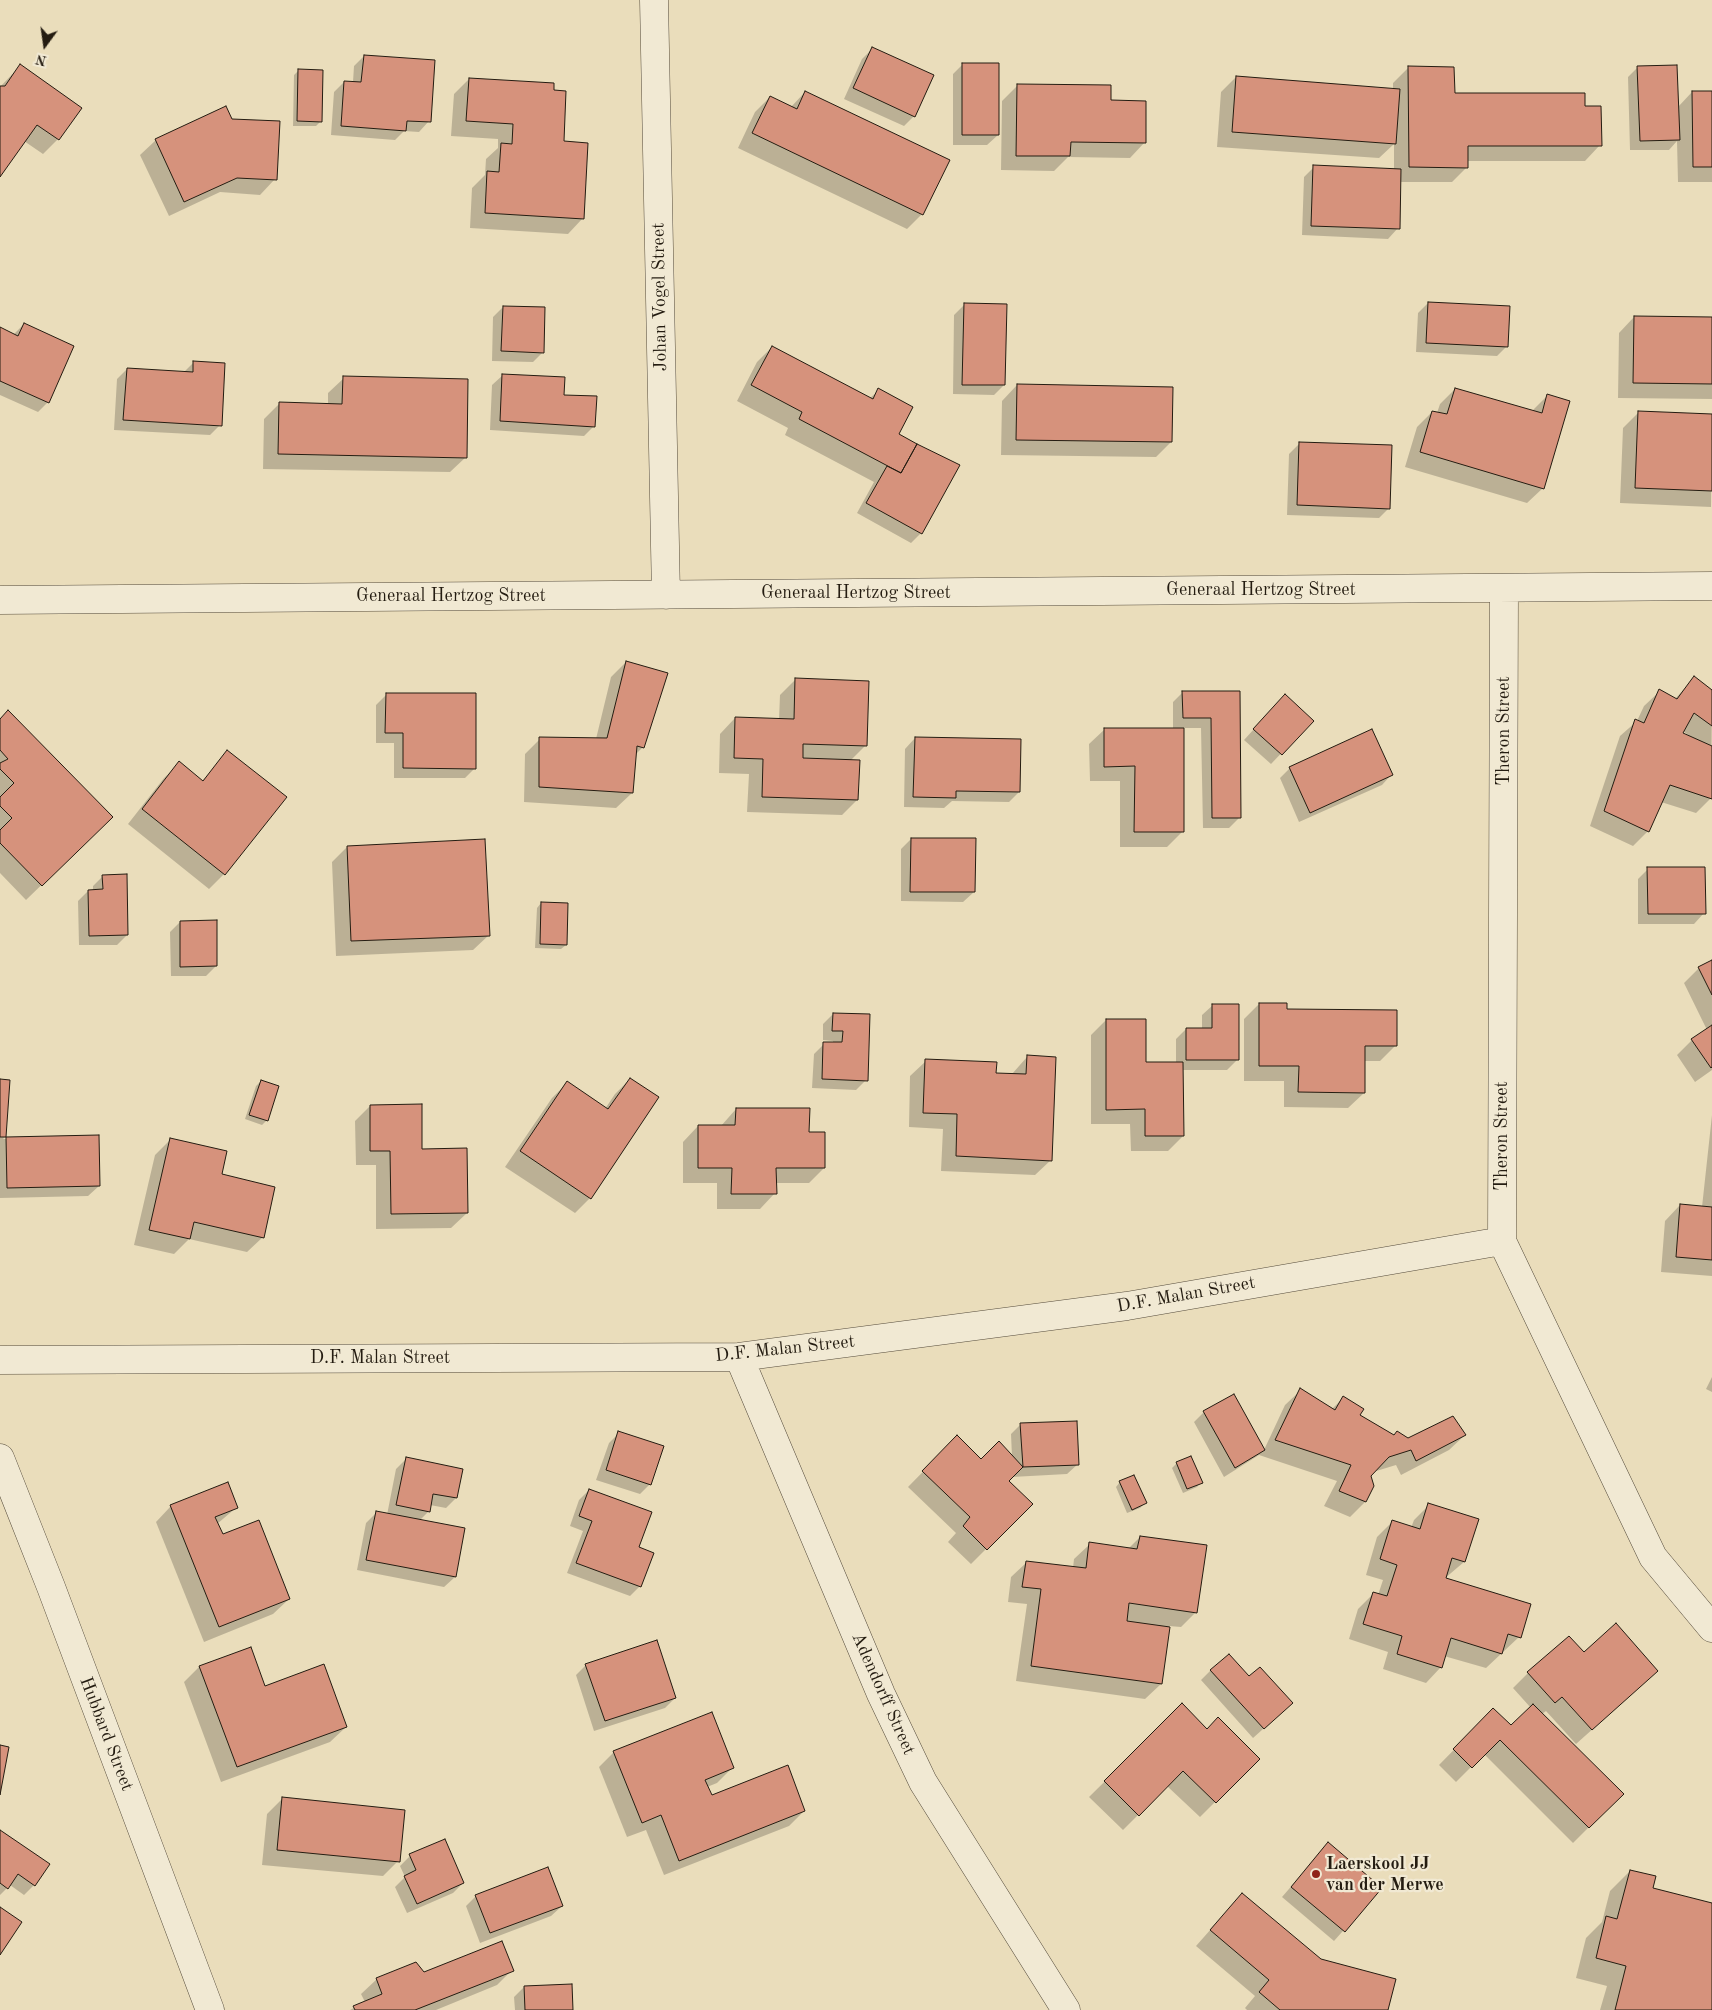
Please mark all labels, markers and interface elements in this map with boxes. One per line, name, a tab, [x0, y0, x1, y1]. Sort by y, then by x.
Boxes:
north arrow	[20, 20, 70, 70]
text: N	[34, 51, 48, 68]
street label: Johan Vogel Street	[648, 222, 672, 372]
street label: Generaal Hertzog Street	[1166, 579, 1356, 601]
street label: Generaal Hertzog Street	[761, 582, 951, 604]
street label: Generaal Hertzog Street	[356, 585, 546, 607]
street label: Theron Street	[1493, 676, 1515, 786]
street label: Theron Street	[1491, 1081, 1513, 1191]
street label: D.F. Malan Street	[1115, 1272, 1257, 1318]
street label: D.F. Malan Street	[714, 1331, 856, 1367]
street label: D.F. Malan Street	[310, 1347, 450, 1369]
street label: Adendorff Street	[846, 1630, 920, 1758]
street label: Hubbard Street	[74, 1674, 138, 1794]
place label: Laerskool JJ van der Merwe	[1326, 1853, 1444, 1896]
marker: Laerskool JJ van der Merwe	[1310, 1868, 1322, 1880]

